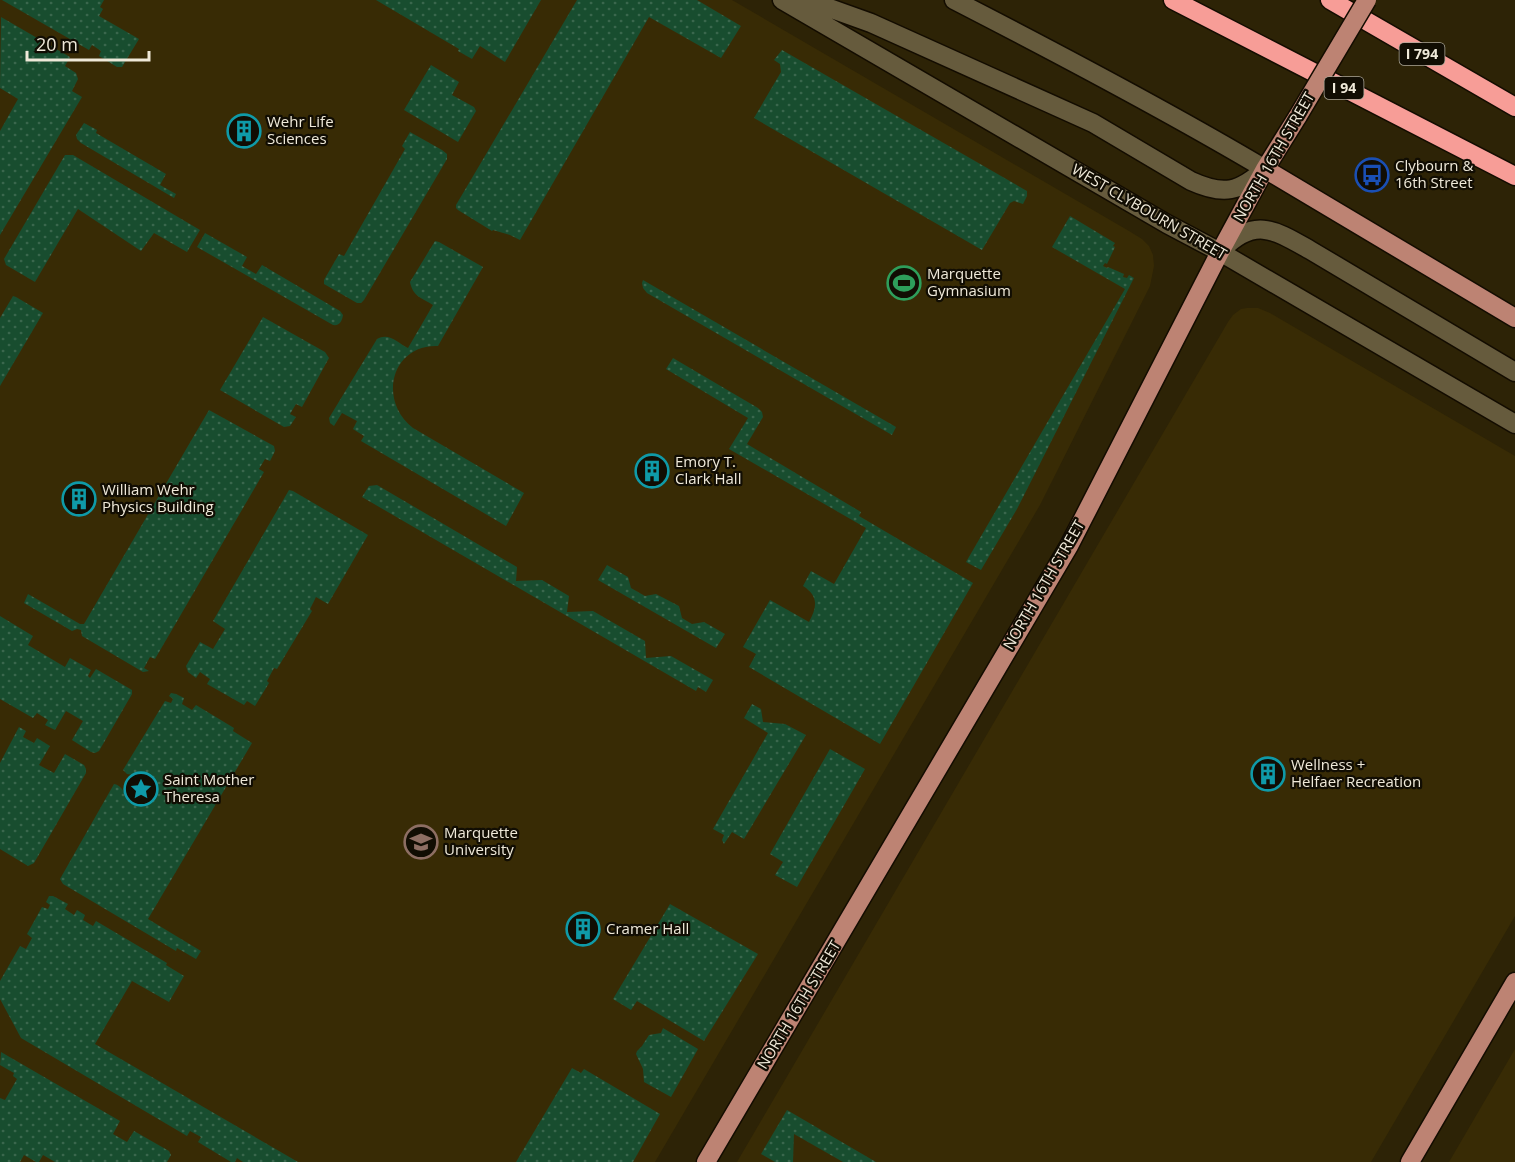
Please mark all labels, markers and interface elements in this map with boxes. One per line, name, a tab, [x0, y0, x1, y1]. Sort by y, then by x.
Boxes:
scale bar	[27, 24, 148, 62]
text: 20 m	[36, 32, 78, 56]
road number: I 794	[1400, 43, 1444, 65]
road number: I 94	[1324, 77, 1364, 99]
street label: NORTH 16TH STREET	[1228, 87, 1319, 225]
place label: Wehr Life Sciences	[267, 111, 334, 148]
building icon: Wehr Life Sciences	[226, 113, 262, 149]
place label: Clybourn & 16th Street	[1395, 155, 1473, 192]
bus stop icon: Clybourn & 16th Street	[1354, 157, 1390, 193]
street label: WEST CLYBOURN STREET	[1068, 159, 1231, 264]
place label: Marquette Gymnasium	[927, 263, 1011, 300]
sports icon: Marquette Gymnasium	[886, 265, 922, 301]
place label: Emory T. Clark Hall	[675, 451, 741, 488]
building icon: Emory T. Clark Hall	[634, 453, 670, 489]
place label: William Wehr Physics Building	[102, 479, 214, 516]
building icon: William Wehr Physics Building	[61, 481, 97, 517]
street label: NORTH 16TH STREET	[998, 515, 1089, 653]
place label: Wellness + Helfaer Recreation	[1291, 754, 1421, 791]
building icon: Wellness + Helfaer Recreation	[1250, 756, 1286, 792]
place label: Saint Mother Theresa	[164, 769, 254, 806]
place icon: Saint Mother Theresa	[123, 771, 159, 807]
place label: Marquette University	[444, 822, 518, 859]
school or university icon: Marquette University	[403, 824, 439, 860]
building icon: Cramer Hall	[565, 911, 601, 947]
place label: Cramer Hall	[606, 918, 689, 938]
street label: NORTH 16TH STREET	[752, 936, 845, 1072]

